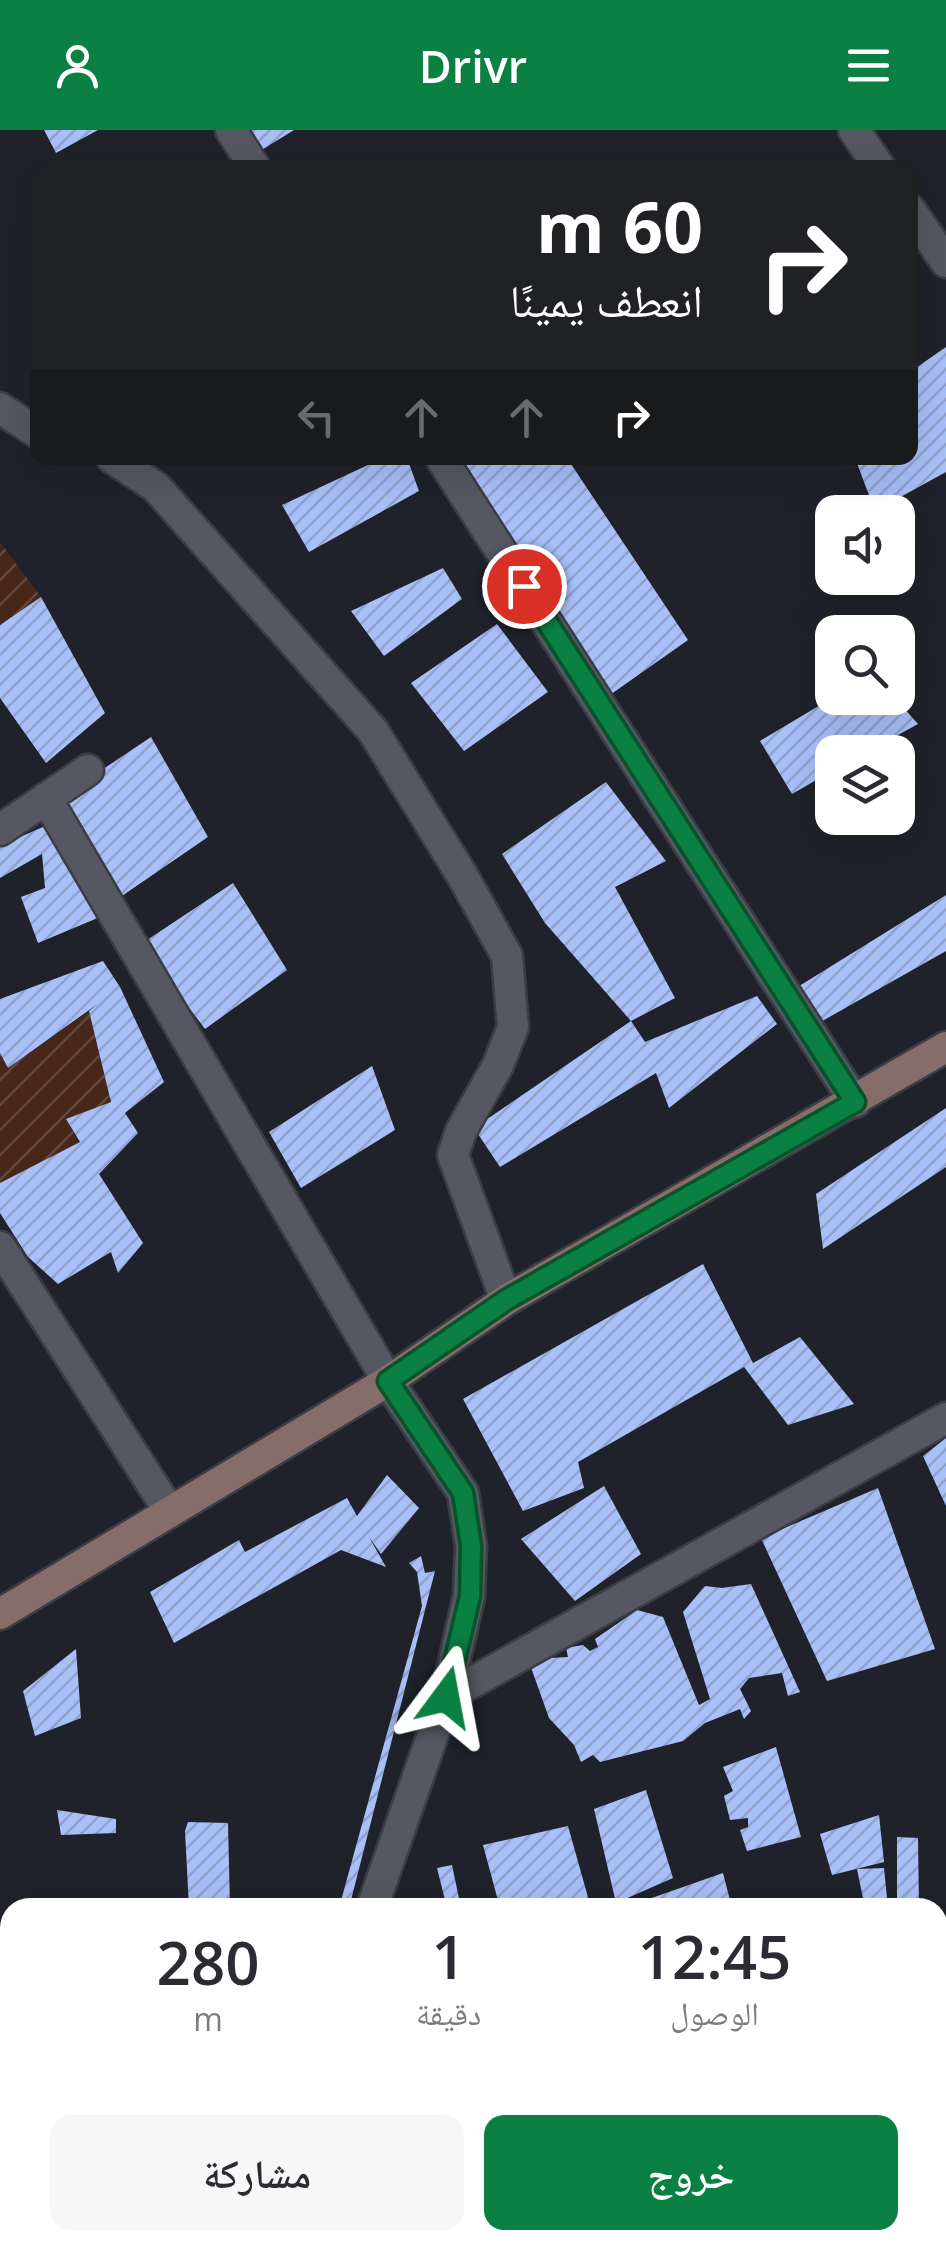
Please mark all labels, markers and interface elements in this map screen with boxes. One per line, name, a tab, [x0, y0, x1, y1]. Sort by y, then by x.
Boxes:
text: Drivr	[419, 35, 527, 96]
icon: person	[50, 38, 105, 93]
icon: menu	[841, 38, 896, 93]
text: 60 m	[536, 178, 703, 274]
icon: right	[738, 200, 868, 330]
text: انعطف يمينًا	[510, 269, 703, 330]
icon: left	[289, 390, 344, 445]
icon: ahead	[394, 390, 449, 445]
icon: ahead	[499, 390, 554, 445]
icon: right	[604, 390, 659, 445]
map controls	[815, 495, 915, 835]
button: sound	[815, 495, 915, 595]
pin	[482, 544, 567, 629]
icon: arrive	[497, 559, 552, 614]
button: search	[815, 615, 915, 715]
button: layers	[815, 735, 915, 835]
position arrow	[394, 1645, 498, 1749]
text: 1	[431, 1915, 466, 1997]
text: 12:45	[638, 1915, 791, 1997]
text: 280	[157, 1921, 260, 2003]
text: دقيقة	[416, 1991, 481, 2034]
text: الوصول	[670, 1991, 759, 2034]
text: m	[193, 1997, 223, 2040]
button: مشاركة	[50, 2115, 464, 2230]
button: خروج	[484, 2115, 898, 2230]

